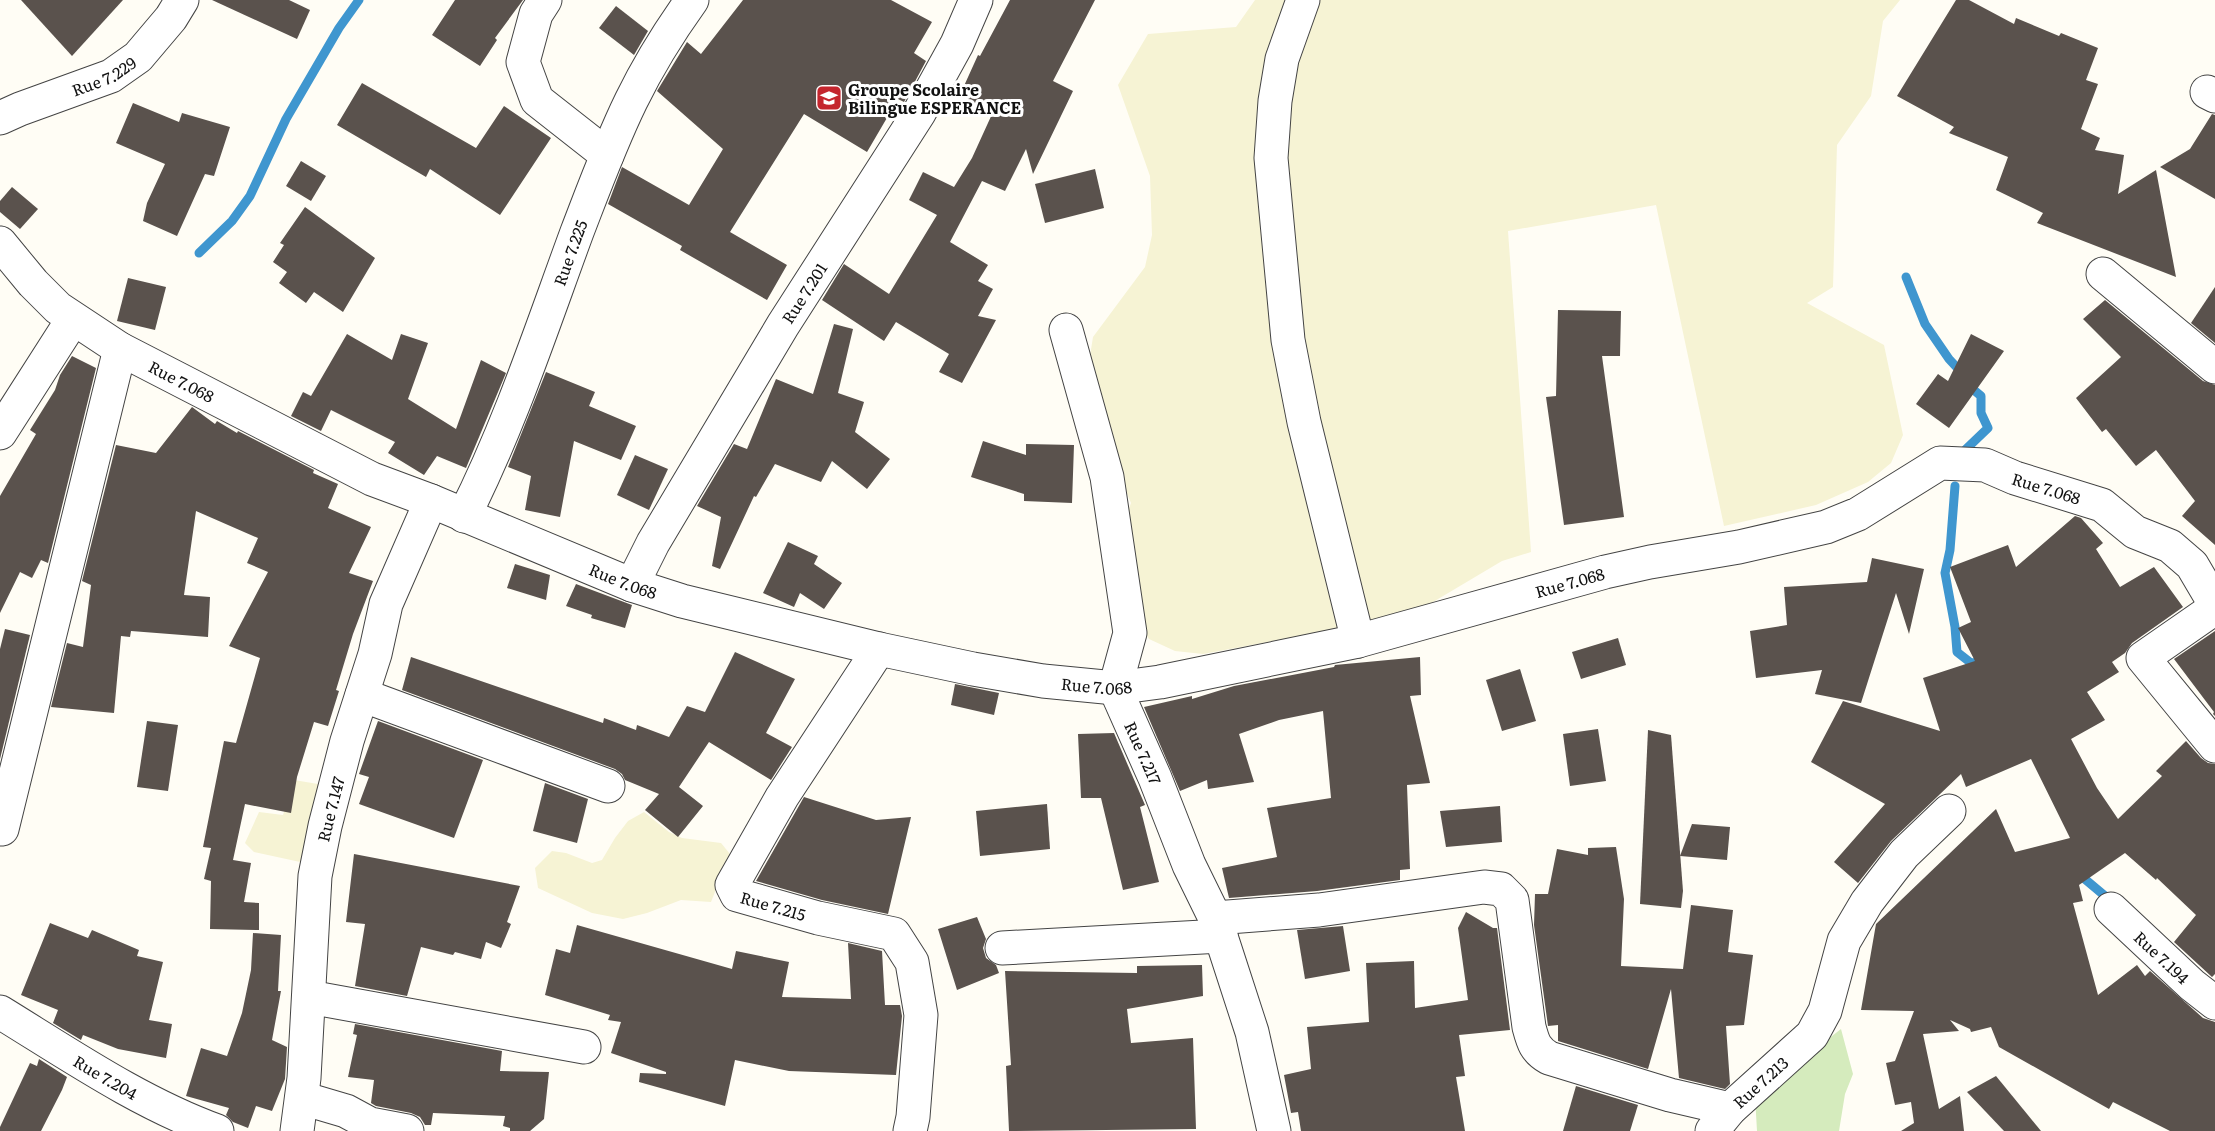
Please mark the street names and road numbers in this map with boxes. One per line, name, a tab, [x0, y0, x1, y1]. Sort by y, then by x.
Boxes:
street label: Rue 7.229	[68, 50, 141, 101]
street label: Rue 7.225	[547, 216, 593, 289]
street label: Rue 7.201	[775, 257, 832, 328]
street label: Rue 7.068	[145, 354, 219, 408]
street label: Rue 7.068	[2009, 466, 2084, 510]
street label: Rue 7.068	[585, 556, 660, 604]
street label: Rue 7.068	[1532, 561, 1607, 603]
street label: Rue 7.068	[1060, 671, 1134, 700]
street label: Rue 7.217	[1119, 717, 1168, 788]
street label: Rue 7.147	[310, 774, 350, 844]
street label: Rue 7.215	[738, 885, 809, 926]
street label: Rue 7.194	[2129, 925, 2195, 989]
street label: Rue 7.204	[69, 1049, 142, 1105]
street label: Rue 7.213	[1727, 1050, 1793, 1113]

